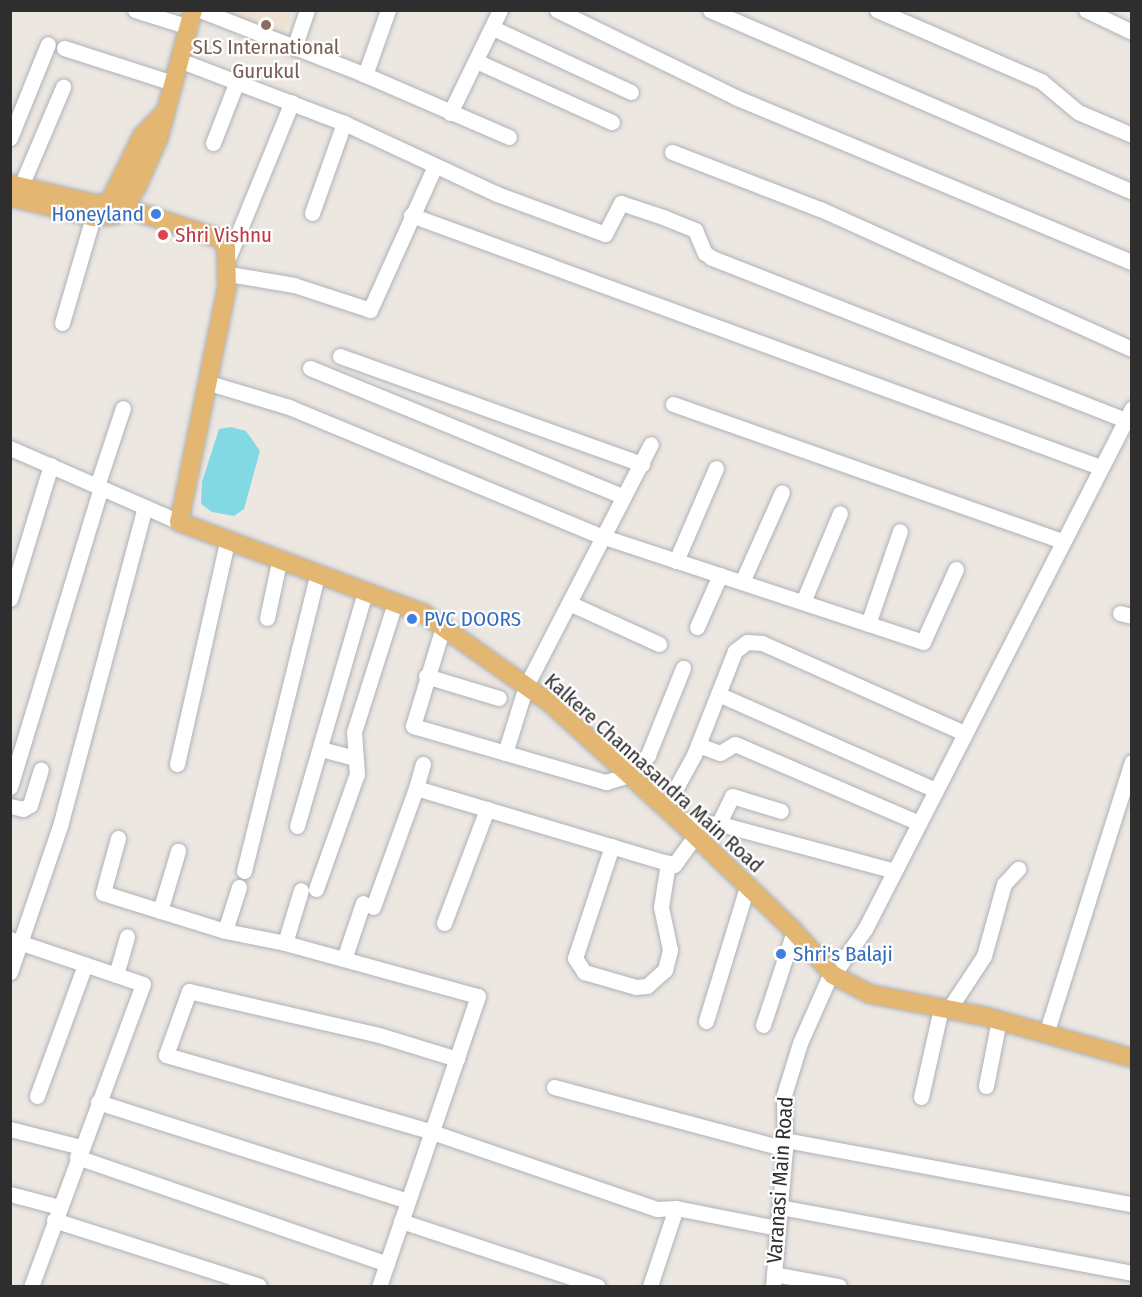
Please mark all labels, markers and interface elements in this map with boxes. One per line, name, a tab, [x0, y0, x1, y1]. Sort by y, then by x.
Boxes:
marker: SLS International Gurukul	[259, 18, 273, 32]
place label: SLS International Gurukul	[193, 34, 339, 84]
place label: Honeyland	[51, 201, 144, 227]
marker: Honeyland	[149, 207, 163, 221]
place label: Shri Vishnu	[175, 222, 272, 248]
marker: Shri Vishnu	[156, 228, 170, 242]
place label: PVC DOORS	[424, 606, 521, 632]
marker: PVC DOORS	[405, 612, 419, 626]
street label: Kalkere Channasandra Main Road	[539, 668, 769, 878]
place label: Shri's Balaji	[793, 941, 893, 967]
marker: Shri's Balaji	[774, 947, 788, 961]
street label: Varanasi Main Road	[762, 1096, 798, 1264]

